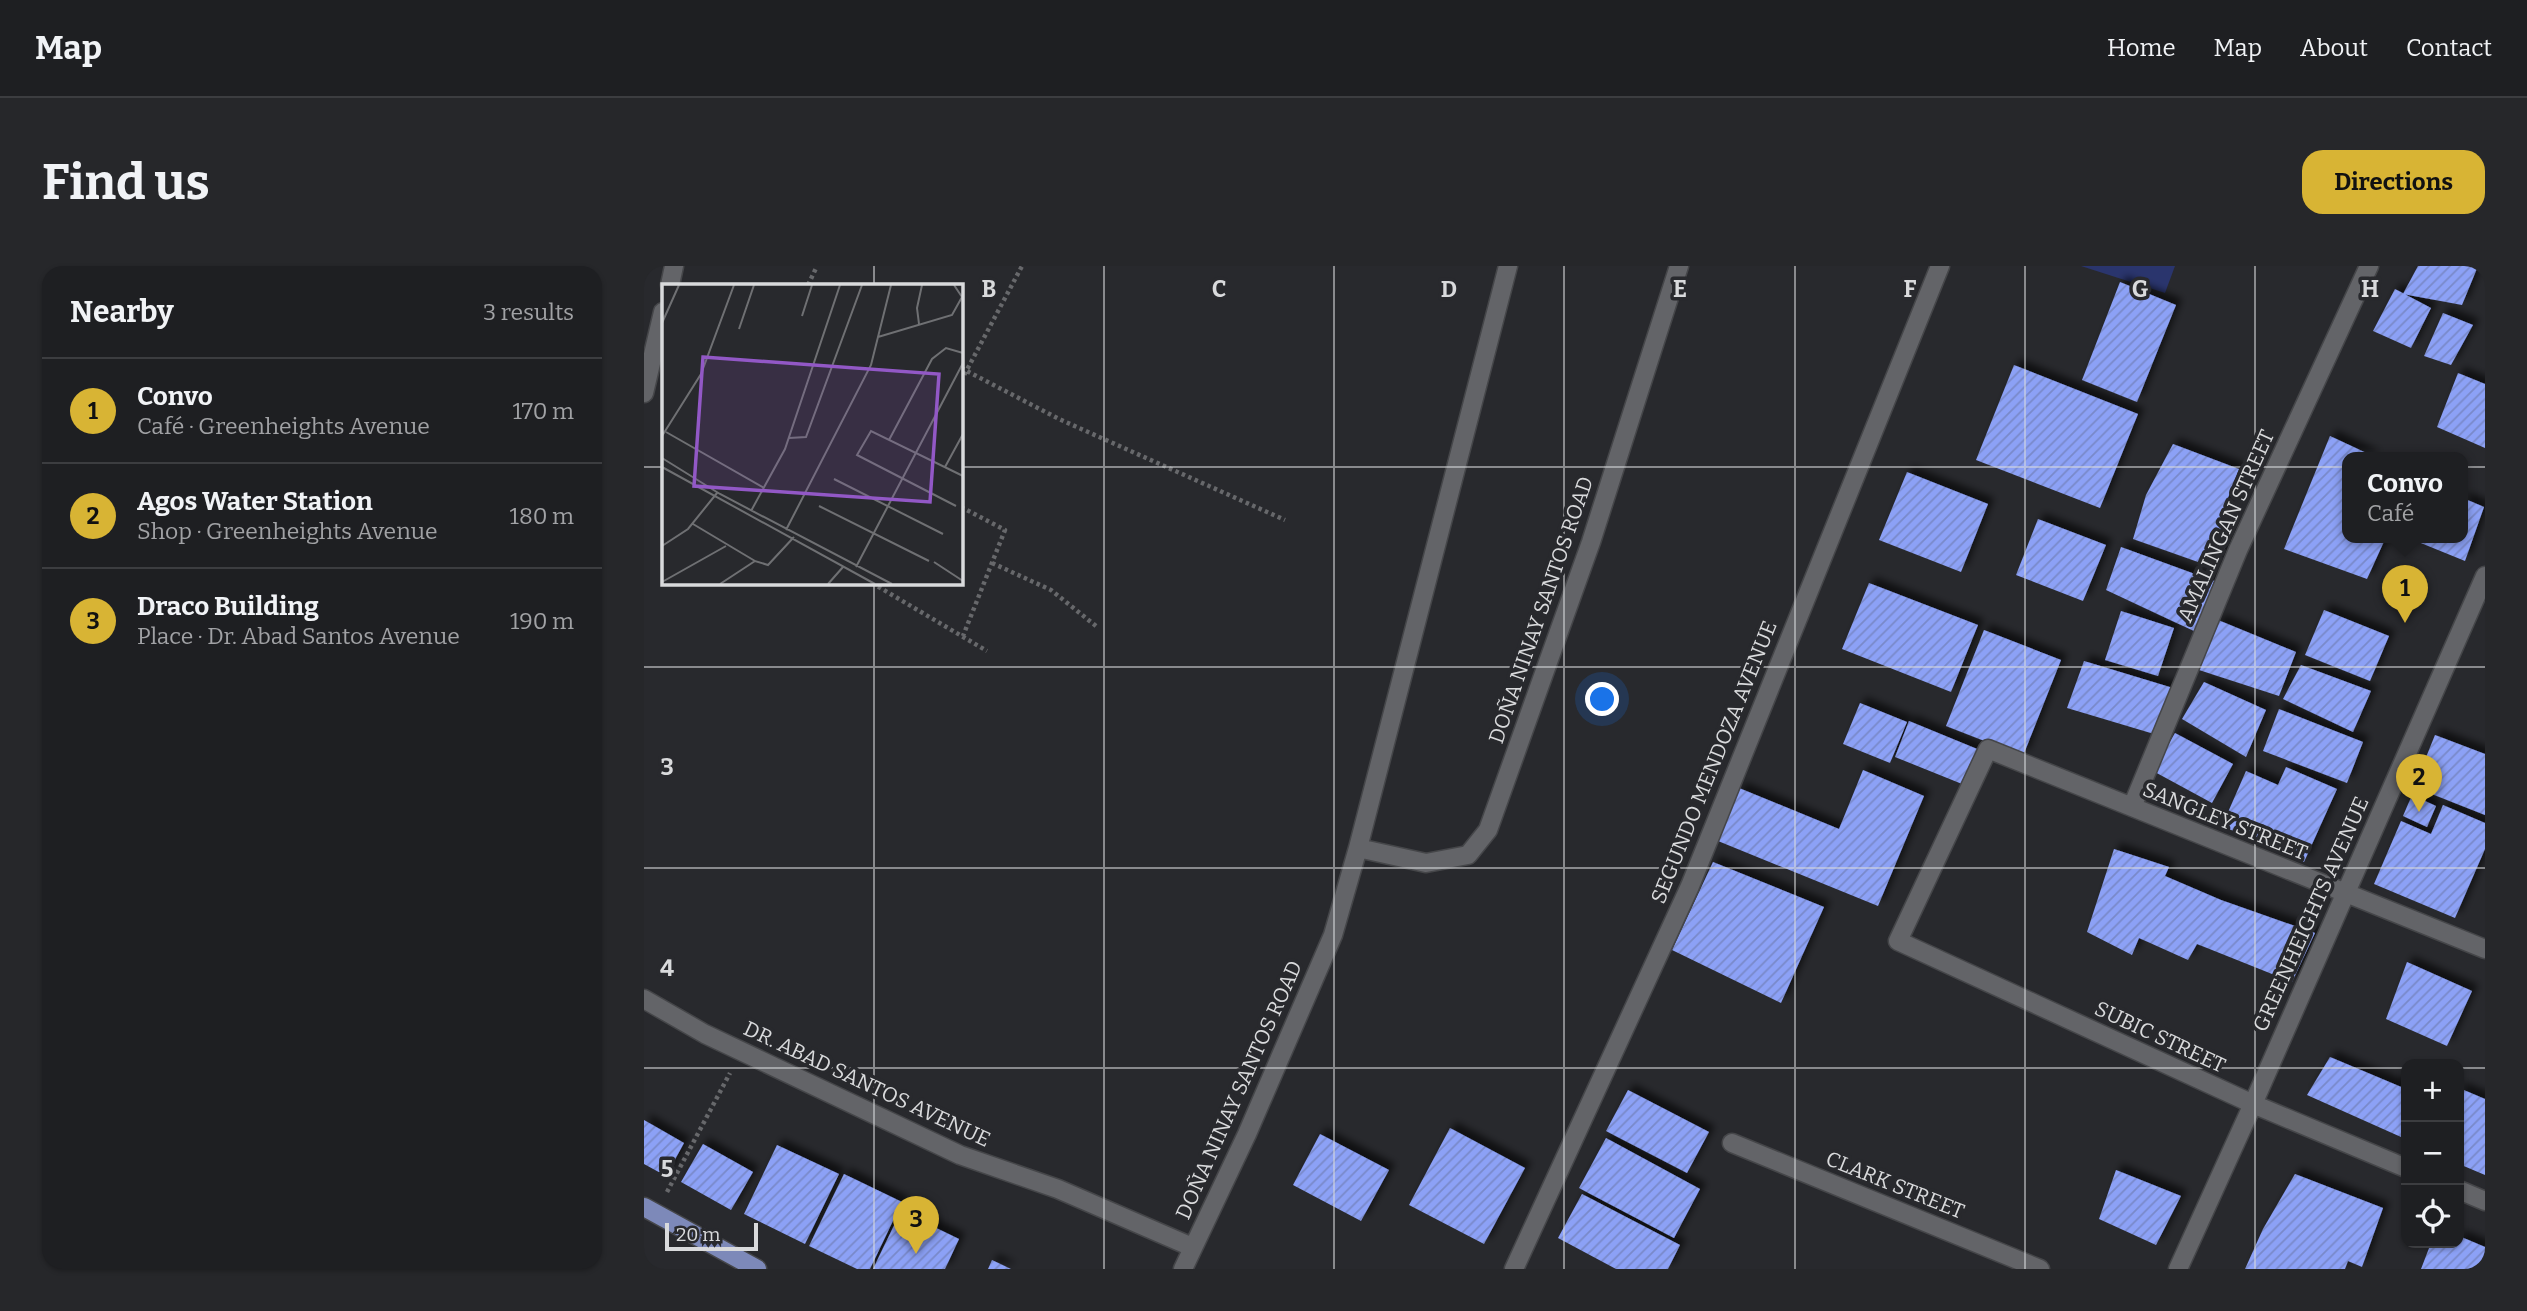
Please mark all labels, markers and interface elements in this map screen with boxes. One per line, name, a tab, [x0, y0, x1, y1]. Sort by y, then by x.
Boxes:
text: Map	[35, 28, 102, 68]
text: Home	[2107, 34, 2176, 62]
text: Map	[2214, 34, 2262, 62]
text: About	[2300, 34, 2368, 62]
text: Contact	[2406, 34, 2492, 62]
button: Directions	[2302, 150, 2485, 214]
text: Find us	[42, 153, 210, 212]
text: B	[982, 275, 996, 303]
text: C	[1212, 275, 1226, 303]
text: D	[1441, 275, 1457, 303]
text: E	[1673, 275, 1687, 303]
text: F	[1904, 275, 1917, 303]
text: G	[2132, 275, 2149, 303]
text: H	[2361, 275, 2379, 303]
inset map	[662, 284, 962, 584]
text: Nearby	[70, 294, 174, 330]
text: 3 results	[483, 298, 574, 326]
text: Convo	[137, 381, 213, 412]
text: 1	[88, 397, 98, 425]
text: 170 m	[512, 397, 574, 425]
text: Café · Greenheights Avenue	[137, 412, 430, 440]
street label: AMALINGAN STREET	[2172, 426, 2280, 626]
popup	[2342, 452, 2468, 543]
text: Convo	[2367, 468, 2443, 499]
street label: DOÑA NINAY SANTOS ROAD	[1483, 473, 1599, 747]
text: Agos Water Station	[137, 486, 373, 517]
text: Café	[2367, 499, 2414, 527]
text: 2	[87, 502, 99, 530]
text: 180 m	[510, 502, 574, 530]
text: Shop · Greenheights Avenue	[137, 517, 438, 545]
pin: 1	[2382, 565, 2428, 623]
text: Draco Building	[137, 591, 319, 622]
text: 3	[86, 607, 100, 635]
text: 190 m	[510, 607, 574, 635]
street label: SEGUNDO MENDOZA AVENUE	[1645, 617, 1783, 907]
text: Place · Dr. Abad Santos Avenue	[137, 622, 460, 650]
your location	[1585, 682, 1619, 716]
text: 3	[660, 753, 674, 781]
pin: 2	[2396, 754, 2442, 812]
street label: SANGLEY STREET	[2139, 776, 2311, 866]
street label: GREENHEIGHTS AVENUE	[2247, 792, 2375, 1036]
text: 4	[660, 954, 674, 982]
street label: DOÑA NINAY SANTOS ROAD	[1170, 957, 1308, 1223]
street label: SUBIC STREET	[2090, 995, 2230, 1079]
street label: DR. ABAD SANTOS AVENUE	[739, 1015, 995, 1153]
map controls	[2401, 1059, 2464, 1248]
button: +	[2401, 1059, 2464, 1122]
button: −	[2401, 1122, 2464, 1185]
street label: CLARK STREET	[1822, 1145, 1968, 1225]
text: 5	[661, 1155, 673, 1183]
button: locate	[2401, 1185, 2464, 1248]
pin: 3	[893, 1196, 939, 1254]
scale bar	[665, 1220, 758, 1252]
text: 20 m	[676, 1223, 720, 1246]

